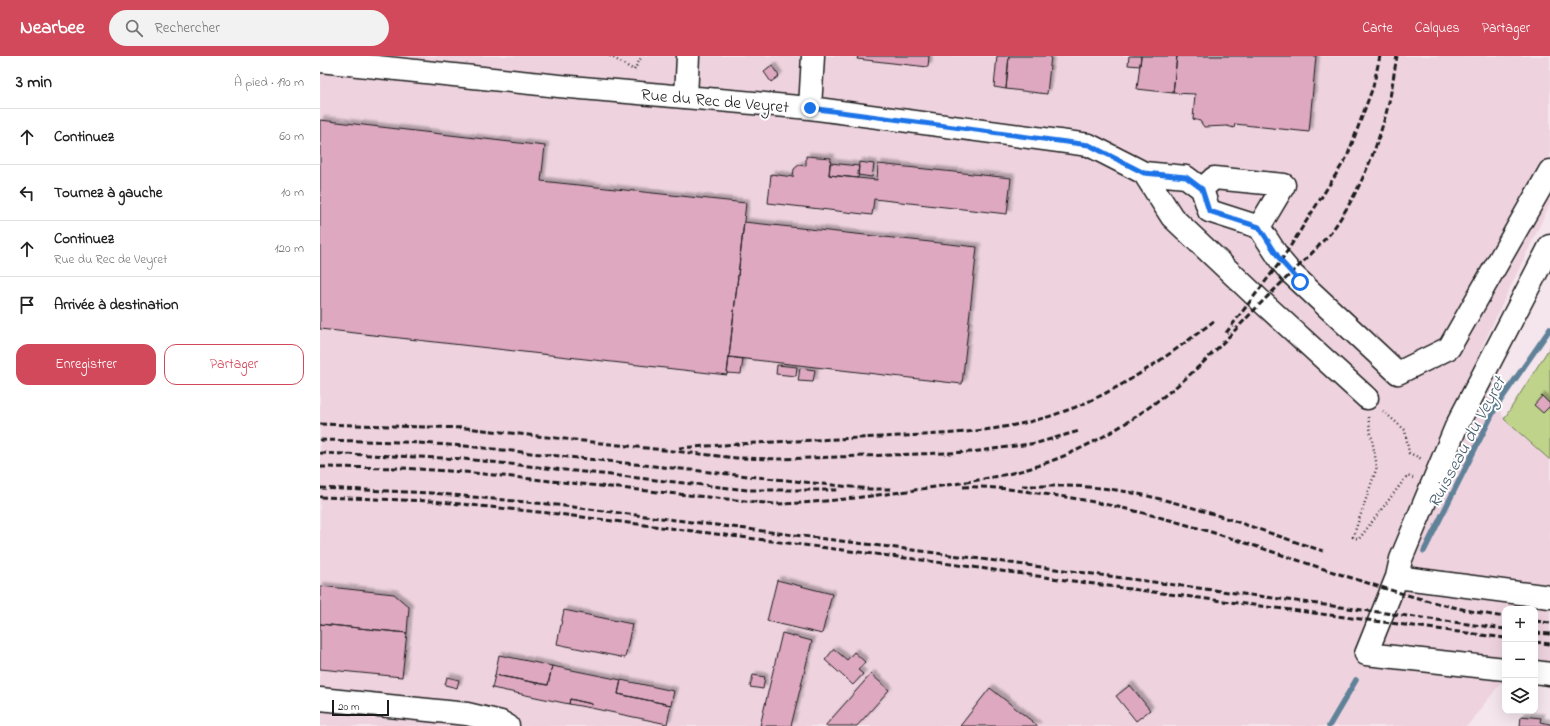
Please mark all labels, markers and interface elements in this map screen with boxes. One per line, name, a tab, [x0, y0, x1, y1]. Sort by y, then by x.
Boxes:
search box	[109, 10, 389, 46]
text: Nearbee	[20, 15, 85, 42]
icon: search	[123, 17, 145, 39]
text: Rechercher	[155, 17, 220, 39]
text: Carte	[1362, 18, 1393, 39]
text: Calques	[1415, 18, 1460, 39]
text: Partager	[1482, 18, 1530, 39]
text: 3 min	[16, 70, 52, 95]
text: À pied · 190 m	[234, 73, 304, 92]
street label: Rue du Rec de Veyret	[640, 83, 790, 121]
route end	[801, 99, 819, 117]
icon: ahead	[16, 126, 38, 148]
text: Continuez	[54, 126, 114, 148]
text: 60 m	[279, 127, 304, 146]
icon: left	[16, 182, 38, 204]
text: Tournez à gauche	[54, 182, 162, 204]
text: 10 m	[281, 183, 304, 202]
text: Continuez	[54, 228, 114, 250]
icon: ahead	[16, 238, 38, 260]
text: 120 m	[274, 239, 304, 258]
text: Rue du Rec de Veyret	[54, 250, 167, 269]
route start	[1291, 273, 1309, 291]
icon: arrive	[16, 294, 38, 316]
text: Arrivée à destination	[54, 294, 179, 316]
button: Enregistrer	[16, 344, 156, 385]
button: Partager	[164, 344, 304, 385]
water label: Ruisseau du Veyret	[1422, 371, 1514, 513]
map controls	[1502, 606, 1538, 714]
button: +	[1502, 606, 1538, 642]
button: −	[1502, 642, 1538, 678]
button: layers	[1502, 678, 1538, 714]
scale bar	[332, 698, 389, 717]
text: 20 m	[338, 699, 360, 715]

